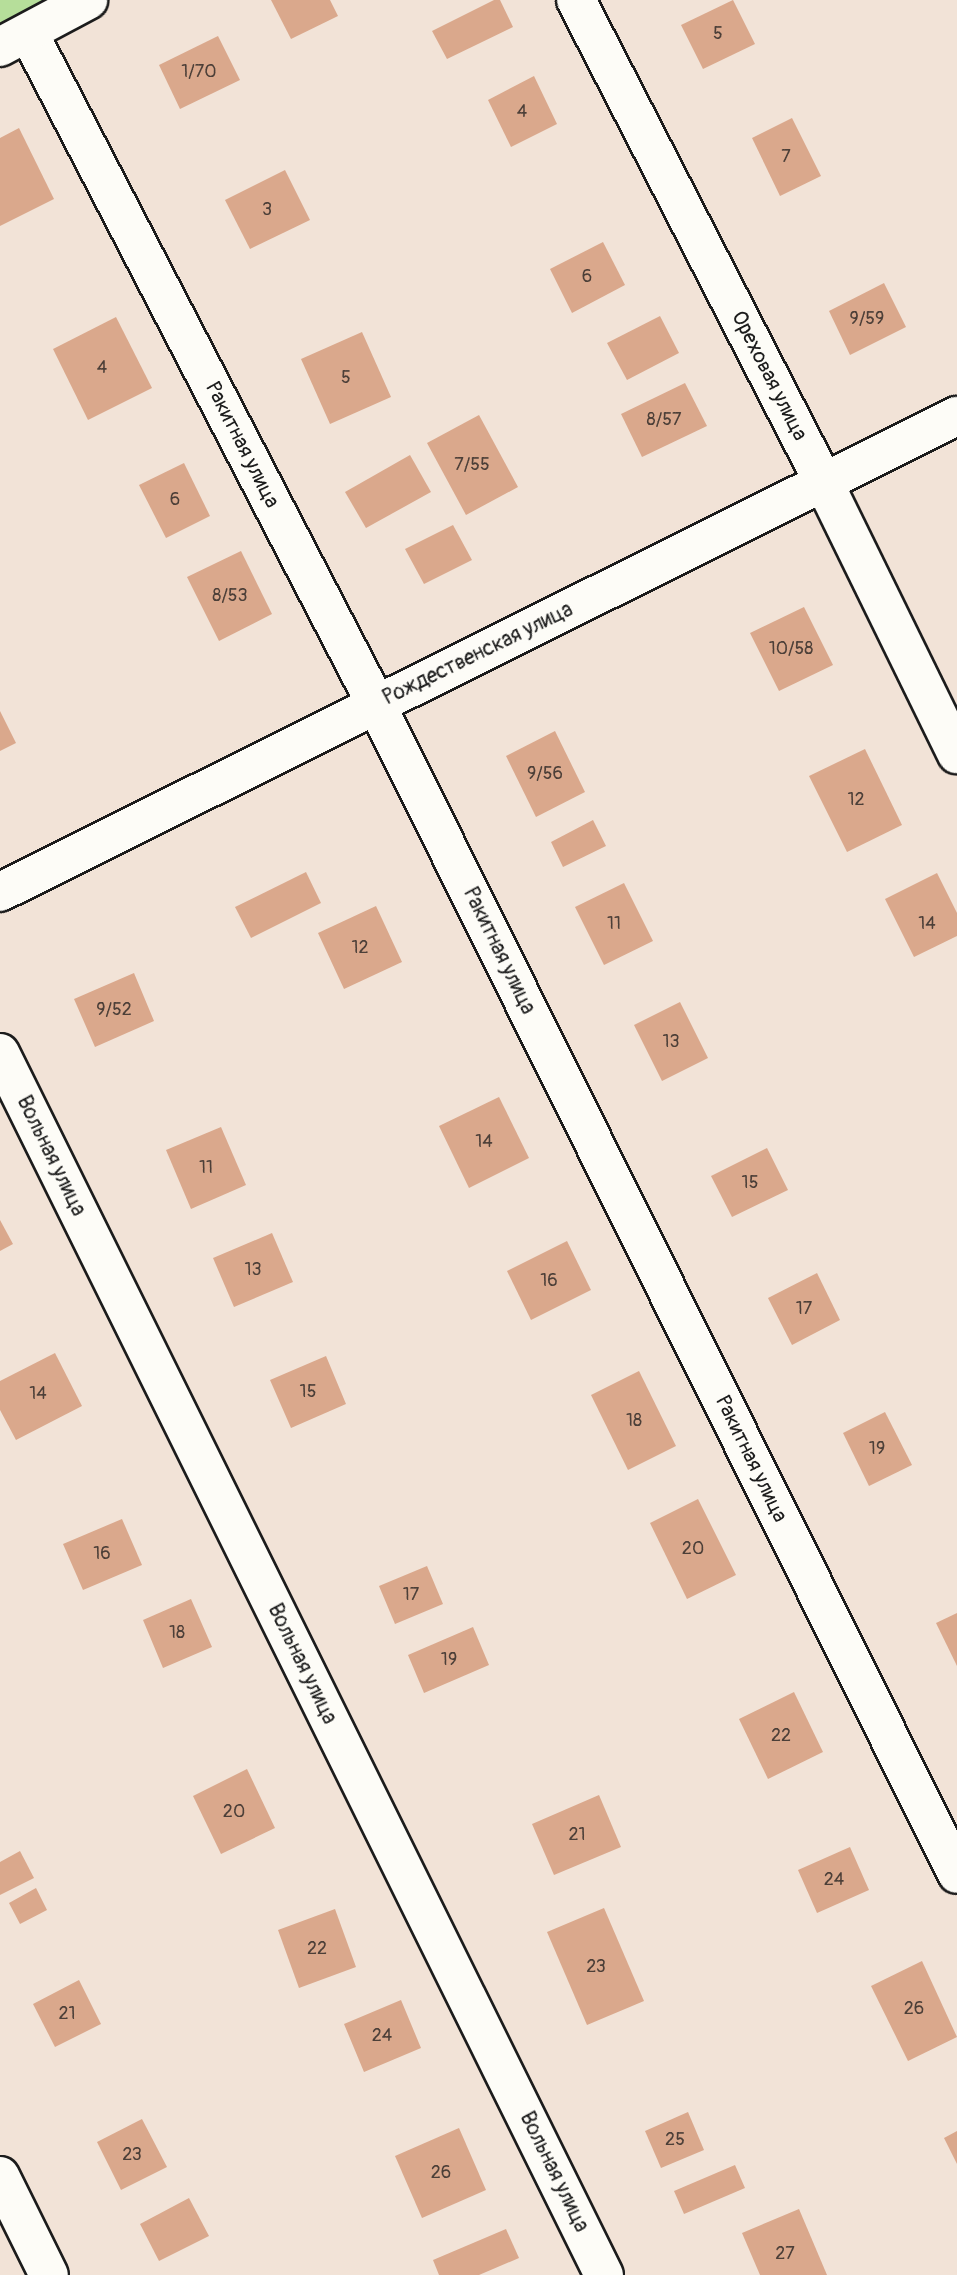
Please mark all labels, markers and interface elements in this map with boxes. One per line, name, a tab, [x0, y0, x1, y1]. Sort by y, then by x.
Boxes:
house number: 5	[713, 23, 723, 45]
house number: 1/70	[181, 61, 217, 83]
house number: 4	[517, 101, 527, 123]
house number: 7	[781, 146, 791, 168]
house number: 3	[262, 199, 272, 221]
house number: 6	[582, 266, 592, 288]
street label: Ореховая улица	[725, 307, 813, 445]
house number: 9/59	[850, 308, 884, 330]
house number: 4	[97, 357, 107, 379]
house number: 5	[341, 367, 351, 389]
street label: Ракитная улица	[199, 378, 285, 512]
house number: 8/57	[647, 409, 681, 431]
house number: 7/55	[454, 454, 490, 476]
house number: 6	[170, 489, 180, 511]
house number: 8/53	[212, 585, 248, 607]
street label: Рождественская улица	[379, 597, 577, 711]
house number: 10/58	[769, 638, 813, 660]
house number: 9/56	[527, 763, 563, 785]
house number: 12	[847, 789, 865, 811]
street label: Ракитная улица	[457, 884, 541, 1018]
house number: 11	[607, 913, 621, 935]
house number: 14	[918, 913, 936, 935]
house number: 12	[351, 937, 369, 959]
house number: 9/52	[96, 999, 132, 1021]
house number: 13	[662, 1031, 680, 1053]
street label: Вольная улица	[11, 1092, 91, 1220]
house number: 14	[475, 1131, 493, 1153]
house number: 11	[199, 1157, 213, 1179]
house number: 15	[742, 1172, 758, 1194]
house number: 13	[244, 1259, 262, 1281]
house number: 16	[540, 1270, 558, 1292]
house number: 17	[796, 1298, 812, 1320]
house number: 15	[300, 1381, 316, 1403]
house number: 14	[29, 1383, 47, 1405]
street label: Ракитная улица	[709, 1392, 793, 1526]
house number: 18	[626, 1410, 642, 1432]
house number: 19	[869, 1438, 885, 1460]
house number: 20	[682, 1538, 704, 1560]
house number: 16	[93, 1543, 111, 1565]
house number: 17	[403, 1584, 419, 1606]
street label: Вольная улица	[262, 1600, 342, 1728]
house number: 18	[169, 1622, 185, 1644]
house number: 19	[441, 1649, 457, 1671]
house number: 22	[771, 1725, 791, 1747]
house number: 20	[223, 1801, 245, 1823]
house number: 21	[568, 1824, 586, 1846]
house number: 24	[824, 1869, 844, 1891]
house number: 22	[307, 1938, 327, 1960]
house number: 23	[586, 1956, 606, 1978]
house number: 26	[904, 1998, 924, 2020]
house number: 21	[58, 2003, 76, 2025]
house number: 24	[372, 2025, 392, 2047]
street label: Вольная улица	[514, 2108, 594, 2236]
house number: 25	[665, 2129, 685, 2151]
house number: 23	[122, 2144, 142, 2166]
house number: 26	[431, 2162, 451, 2184]
house number: 27	[775, 2243, 795, 2265]

